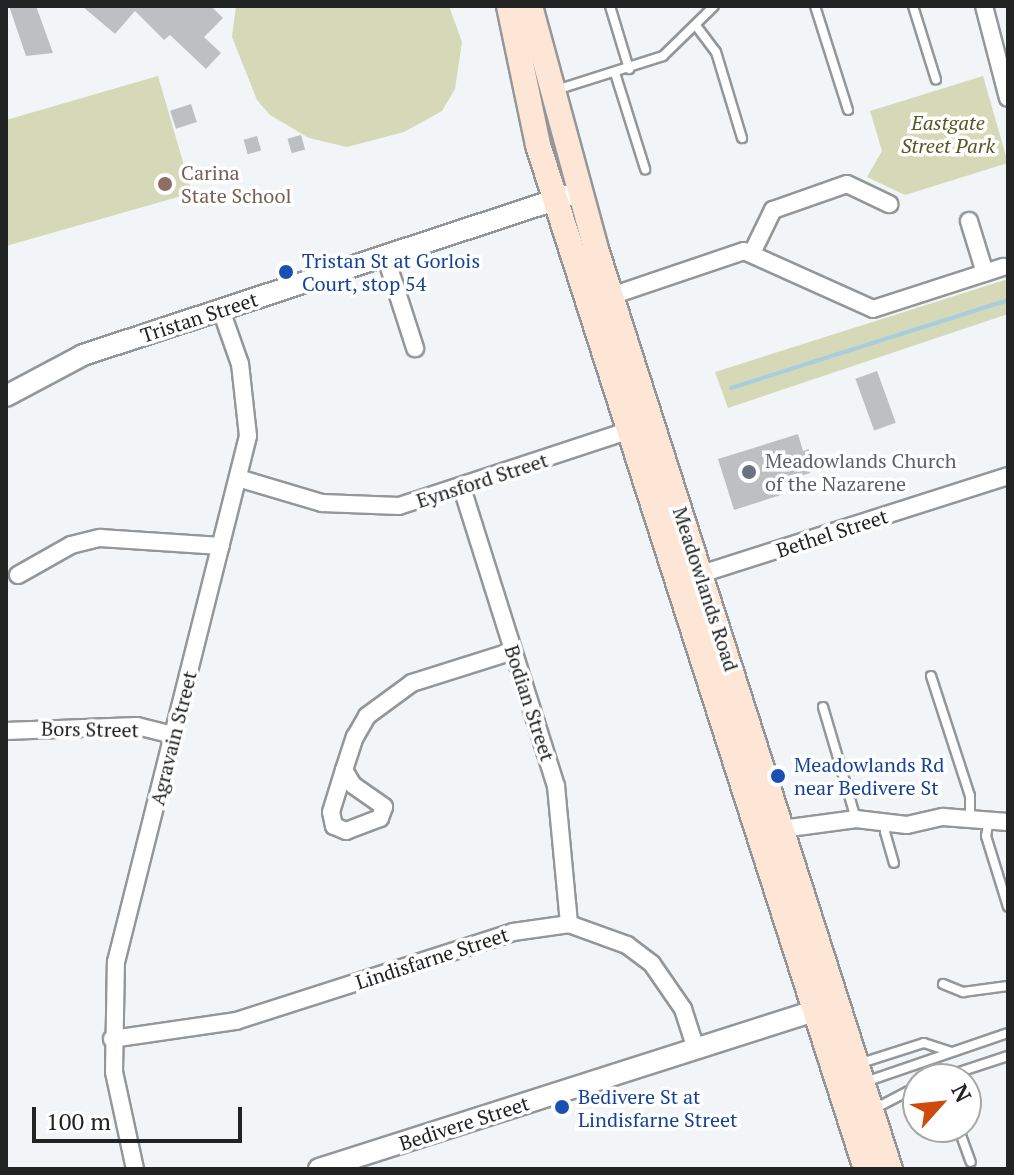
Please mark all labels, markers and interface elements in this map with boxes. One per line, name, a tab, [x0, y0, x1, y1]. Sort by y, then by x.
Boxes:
park label: Eastgate Street Park	[901, 111, 995, 158]
place label: Carina State School	[181, 160, 291, 207]
marker: Carina State School	[156, 175, 174, 193]
place label: Tristan St at Gorlois Court, stop 54	[302, 248, 480, 295]
marker: Tristan St at Gorlois Court, stop 54	[277, 263, 295, 281]
street label: Tristan Street	[137, 287, 261, 347]
street label: Eynsford Street	[413, 447, 551, 513]
place label: Meadowlands Church of the Nazarene	[765, 448, 956, 495]
marker: Meadowlands Church of the Nazarene	[740, 463, 758, 481]
street label: Meadowlands Road	[668, 504, 744, 674]
street label: Bethel Street	[773, 504, 891, 562]
street label: Bodian Street	[500, 642, 560, 764]
street label: Agravain Street	[145, 668, 201, 808]
street label: Bors Street	[41, 716, 139, 742]
place label: Meadowlands Rd near Bedivere St	[794, 752, 944, 799]
marker: Meadowlands Rd near Bedivere St	[769, 767, 787, 785]
street label: Lindisfarne Street	[352, 922, 512, 994]
north arrow	[902, 1063, 982, 1143]
text: N	[945, 1079, 979, 1107]
place label: Bedivere St at Lindisfarne Street	[578, 1084, 737, 1131]
scale bar	[36, 1091, 246, 1141]
street label: Bedivere Street	[396, 1091, 532, 1155]
marker: Bedivere St at Lindisfarne Street	[553, 1098, 571, 1116]
text: 100 m	[46, 1105, 111, 1137]

